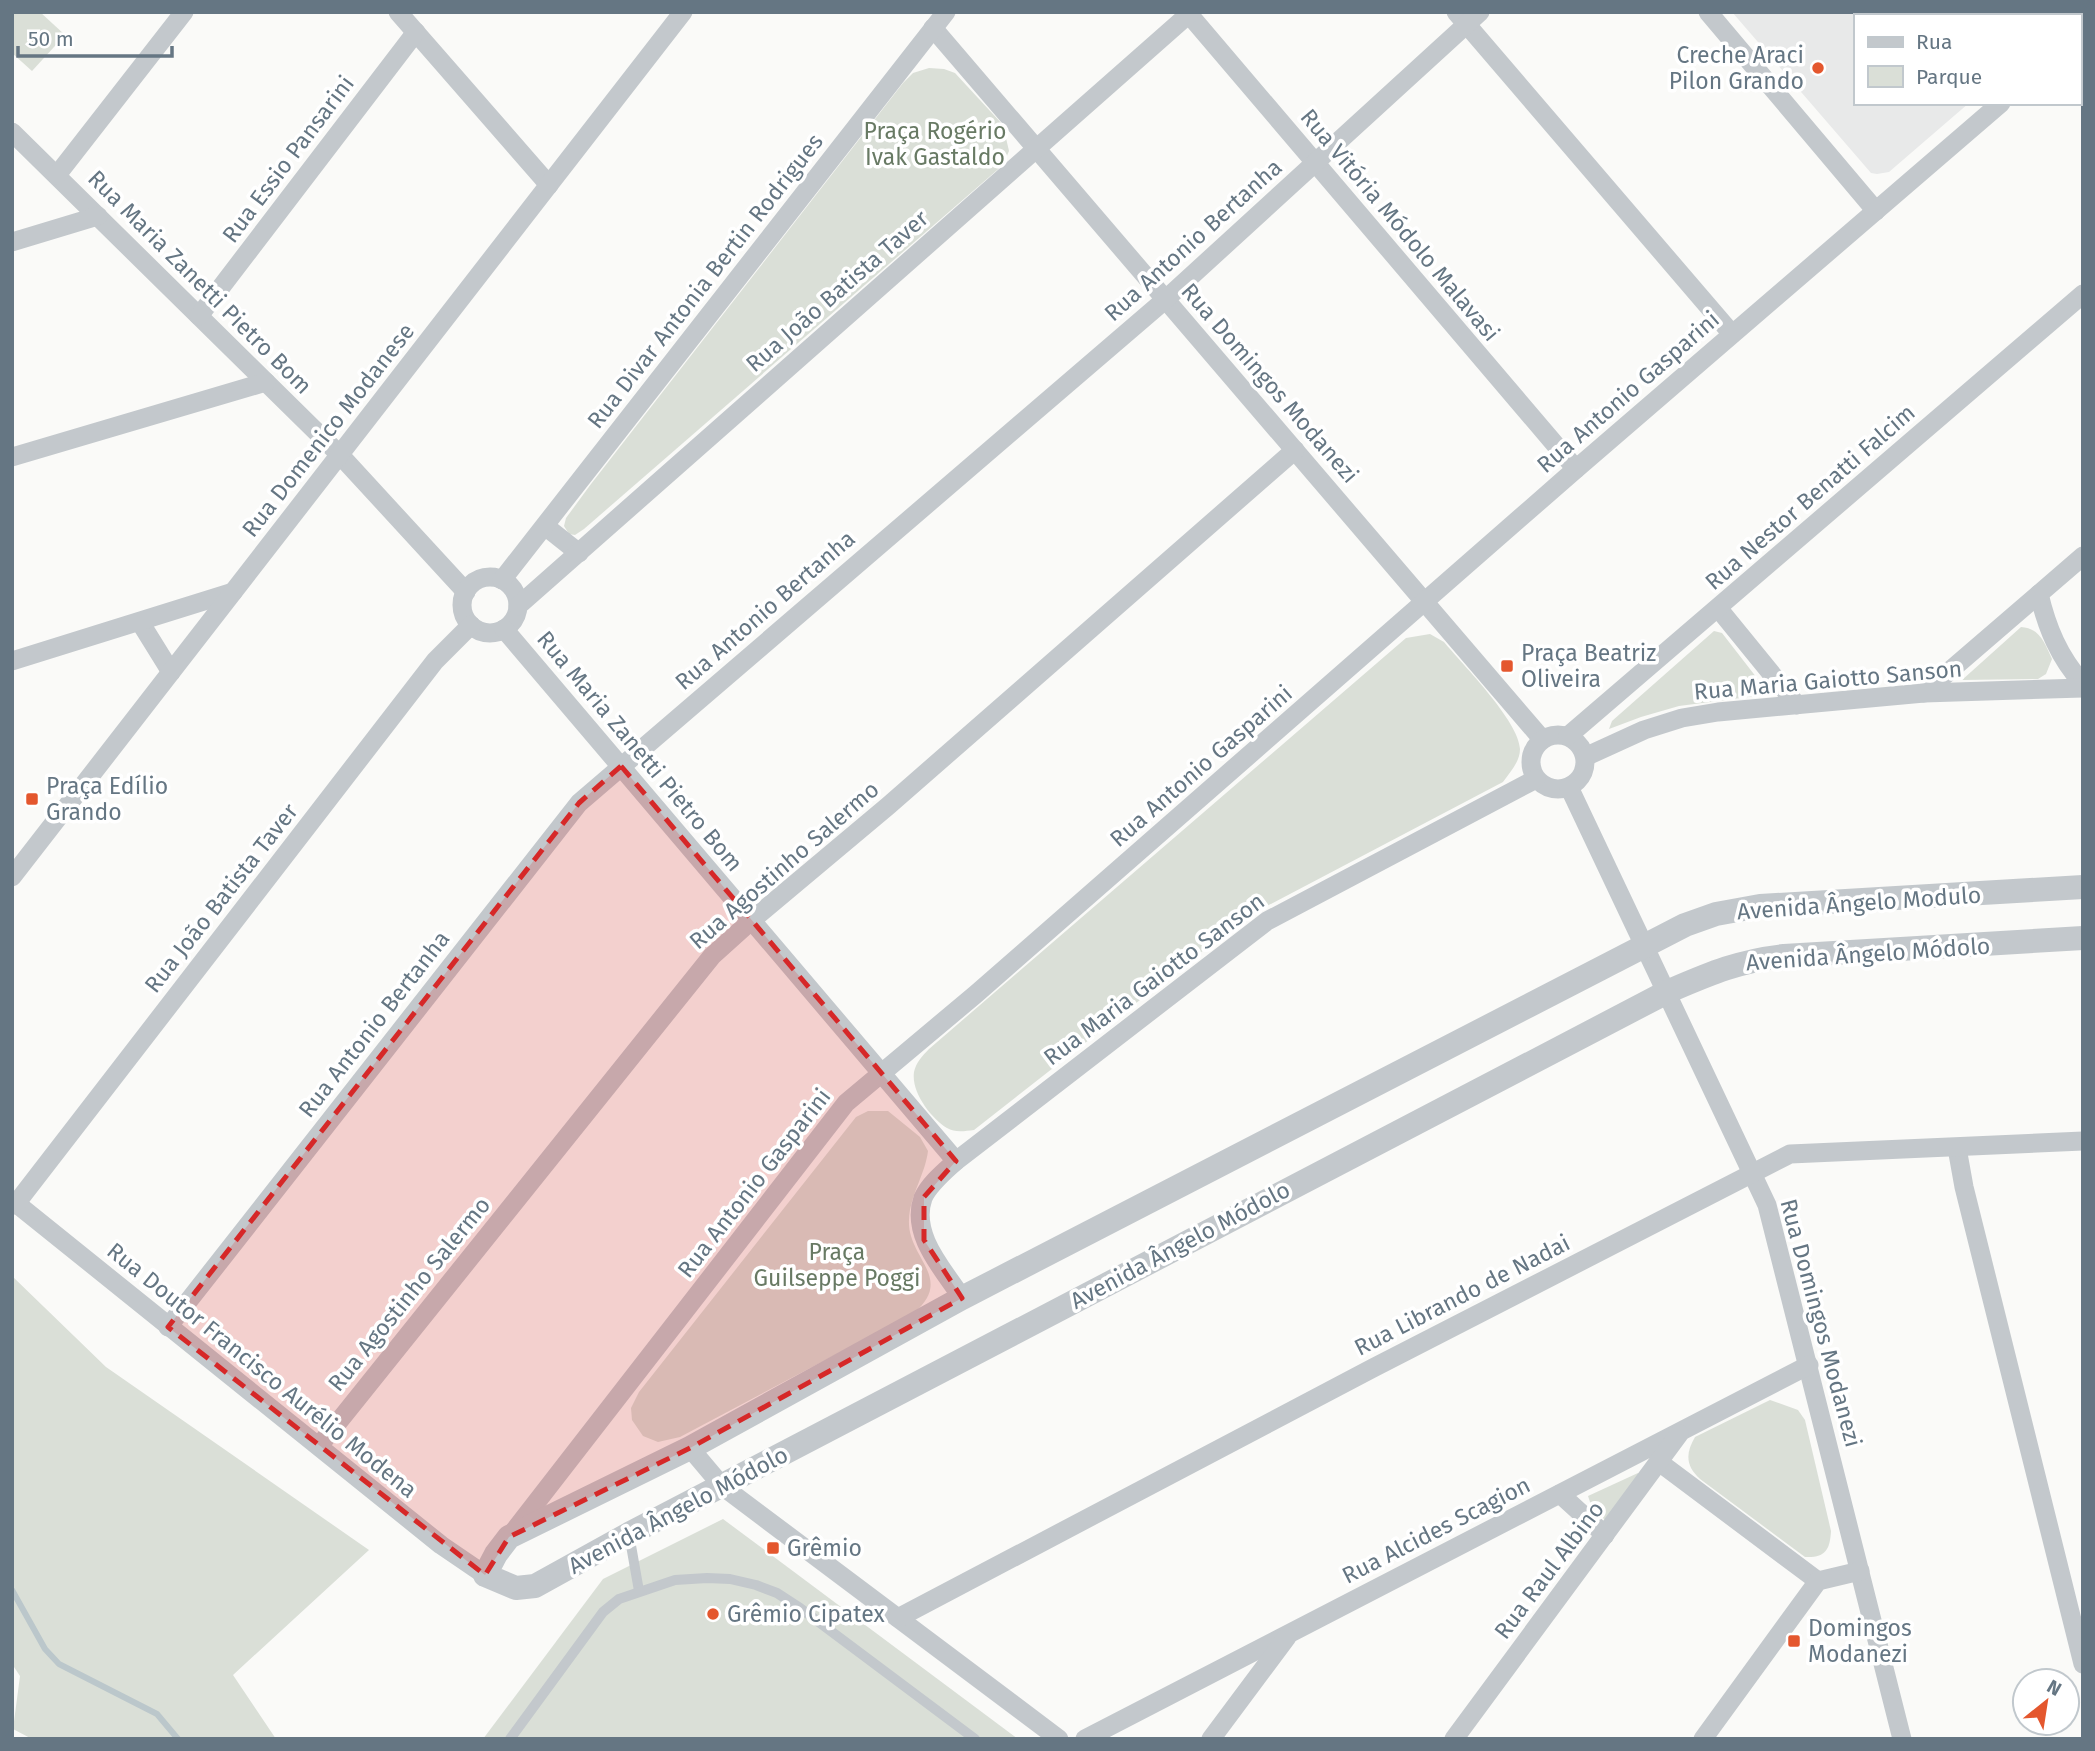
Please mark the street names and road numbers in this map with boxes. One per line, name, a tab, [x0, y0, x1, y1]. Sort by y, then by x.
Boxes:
street label: Rua Essio Pansarini	[216, 70, 360, 248]
street label: Rua Vitória Módolo Malavasi	[1295, 103, 1505, 347]
street label: Rua Divar Antonia Bertin Rodrigues	[581, 128, 829, 434]
street label: Rua Antonio Bertanha	[1099, 153, 1287, 327]
street label: Rua Maria Zanetti Pietro Bom	[82, 164, 318, 400]
street label: Rua João Batista Taver	[740, 204, 934, 378]
street label: Rua Domingos Modanezi	[1176, 277, 1364, 489]
street label: Rua Antonio Gasparini	[1531, 305, 1725, 479]
street label: Rua Domenico Modanese	[236, 318, 420, 542]
street label: Rua Nestor Benatti Falcim	[1699, 398, 1921, 596]
street label: Rua Antonio Bertanha	[669, 524, 861, 696]
street label: Rua Maria Zanetti Pietro Bom	[531, 625, 749, 877]
street label: Rua Maria Gaiotto Sanson	[1693, 654, 1963, 706]
street label: Rua Antonio Gasparini	[1104, 679, 1298, 853]
street label: Rua Agostinho Salermo	[683, 775, 885, 955]
street label: Rua João Batista Taver	[138, 798, 304, 998]
street label: Avenida Ângelo Modulo	[1736, 880, 1982, 926]
street label: Rua Maria Gaiotto Sanson	[1038, 887, 1270, 1071]
street label: Rua Antonio Bertanha	[292, 925, 456, 1123]
street label: Avenida Ângelo Módolo	[1745, 931, 1991, 977]
street label: Rua Antonio Gasparini	[671, 1083, 837, 1283]
street label: Avenida Ângelo Módolo	[1065, 1175, 1295, 1315]
street label: Rua Agostinho Salermo	[322, 1191, 496, 1397]
street label: Rua Domingos Modanezi	[1774, 1196, 1868, 1450]
street label: Rua Librando de Nadai	[1350, 1228, 1574, 1362]
street label: Rua Doutor Francisco Aurélio Modena	[101, 1236, 423, 1504]
street label: Avenida Ângelo Módolo	[563, 1440, 793, 1580]
street label: Rua Alcides Scagion	[1337, 1470, 1535, 1590]
street label: Rua Raul Albino	[1488, 1496, 1610, 1644]

